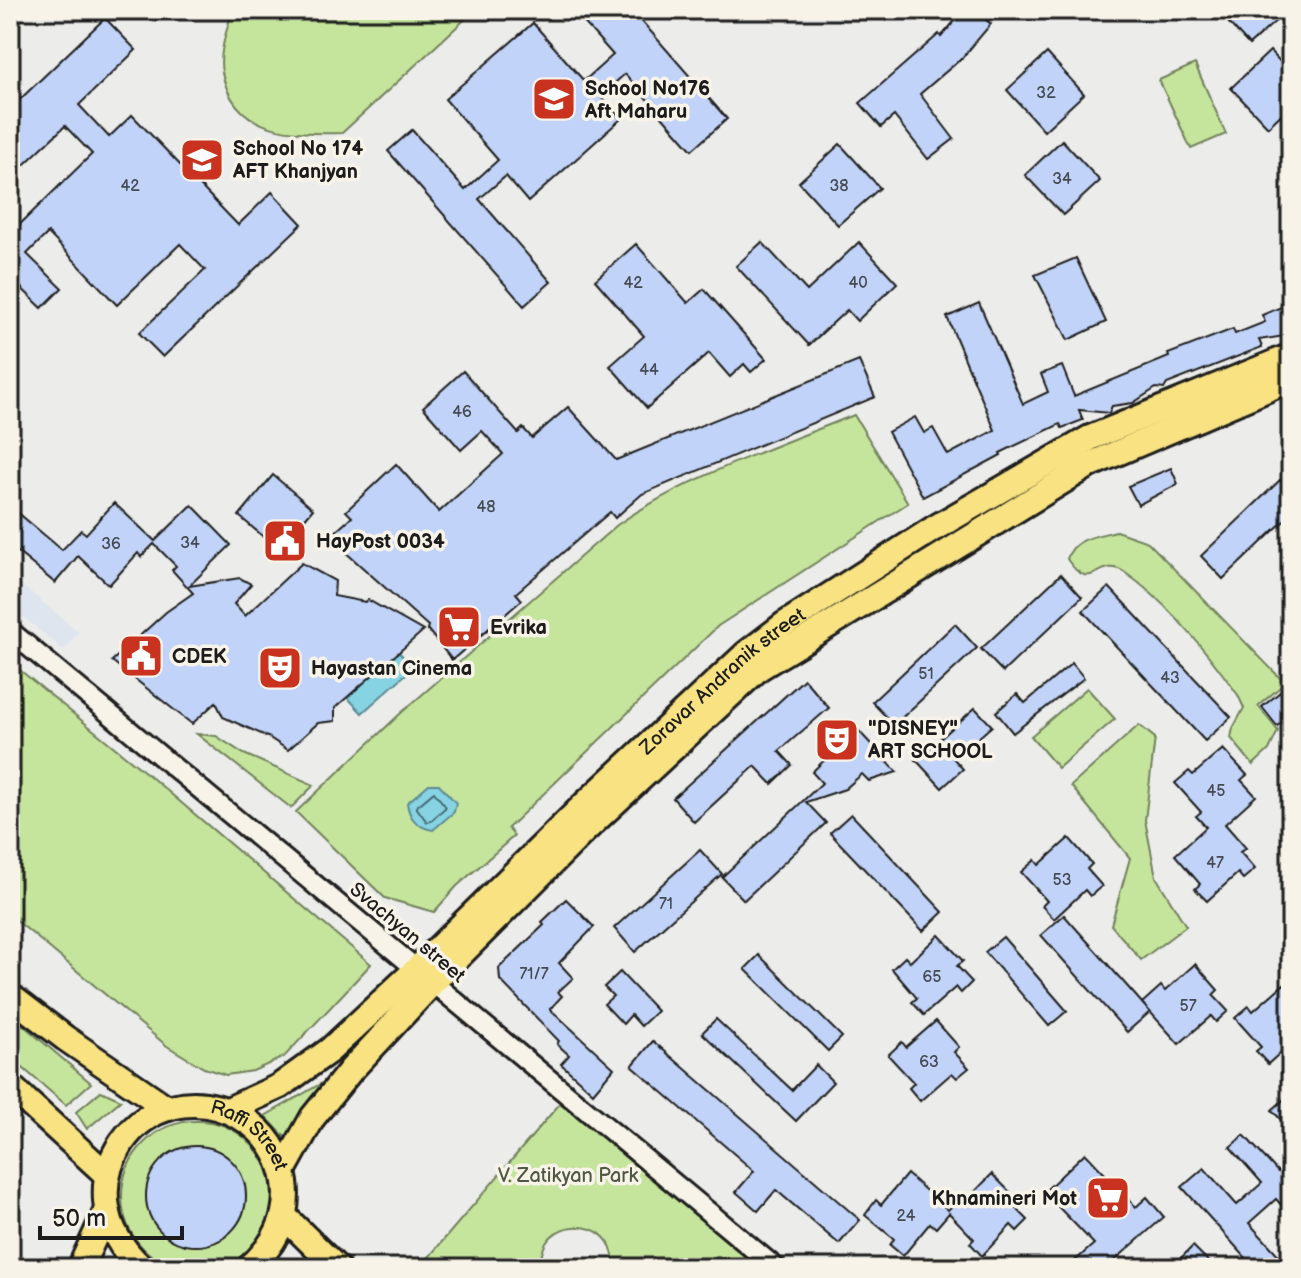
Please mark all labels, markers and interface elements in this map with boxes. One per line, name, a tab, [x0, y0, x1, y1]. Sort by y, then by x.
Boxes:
school or university icon: School No176 Aft Maharu	[530, 75, 578, 123]
place label: School No176 Aft Maharu	[584, 77, 710, 124]
house number: 32	[1036, 84, 1056, 103]
school or university icon: School No 174 AFT Khanjyan	[178, 136, 226, 184]
place label: School No 174 AFT Khanjyan	[232, 137, 363, 184]
house number: 34	[1052, 170, 1072, 189]
house number: 42	[120, 177, 140, 196]
house number: 38	[829, 177, 849, 196]
house number: 42	[623, 274, 643, 293]
house number: 40	[848, 274, 868, 293]
house number: 44	[639, 361, 659, 380]
house number: 46	[452, 403, 472, 422]
house number: 48	[476, 498, 496, 517]
public building icon: HayPost 0034	[261, 517, 309, 565]
place label: HayPost 0034	[316, 530, 445, 554]
house number: 34	[180, 534, 200, 553]
house number: 36	[101, 535, 121, 554]
supermarket icon: Evrika	[435, 603, 483, 651]
street label: Zoravar Andranik street	[634, 603, 810, 761]
place label: Evrika	[490, 616, 547, 640]
public building icon: CDEK	[117, 632, 165, 680]
theatre icon: Hayastan Cinema	[256, 644, 304, 692]
place label: CDEK	[172, 645, 227, 669]
place label: Hayastan Cinema	[311, 657, 472, 681]
house number: 51	[918, 665, 934, 684]
house number: 43	[1160, 669, 1180, 688]
theatre icon: "DISNEY" ART SCHOOL	[813, 716, 861, 764]
place label: "DISNEY" ART SCHOOL	[867, 717, 993, 764]
house number: 45	[1207, 782, 1225, 801]
house number: 47	[1206, 854, 1224, 873]
house number: 53	[1052, 871, 1072, 890]
street label: Svachyan street	[345, 877, 470, 988]
house number: 71	[659, 895, 673, 914]
house number: 71/7	[519, 965, 549, 984]
house number: 65	[923, 968, 941, 987]
house number: 57	[1179, 997, 1197, 1016]
house number: 63	[919, 1053, 939, 1072]
street label: Raffi Street	[208, 1095, 293, 1173]
park label: V. Zatikyan Park	[498, 1164, 639, 1188]
supermarket icon: Khnamineri Mot	[1084, 1174, 1132, 1222]
place label: Khnamineri Mot	[932, 1187, 1077, 1211]
scale bar	[40, 1190, 182, 1240]
text: 50 m	[52, 1204, 106, 1233]
house number: 24	[897, 1207, 916, 1226]

